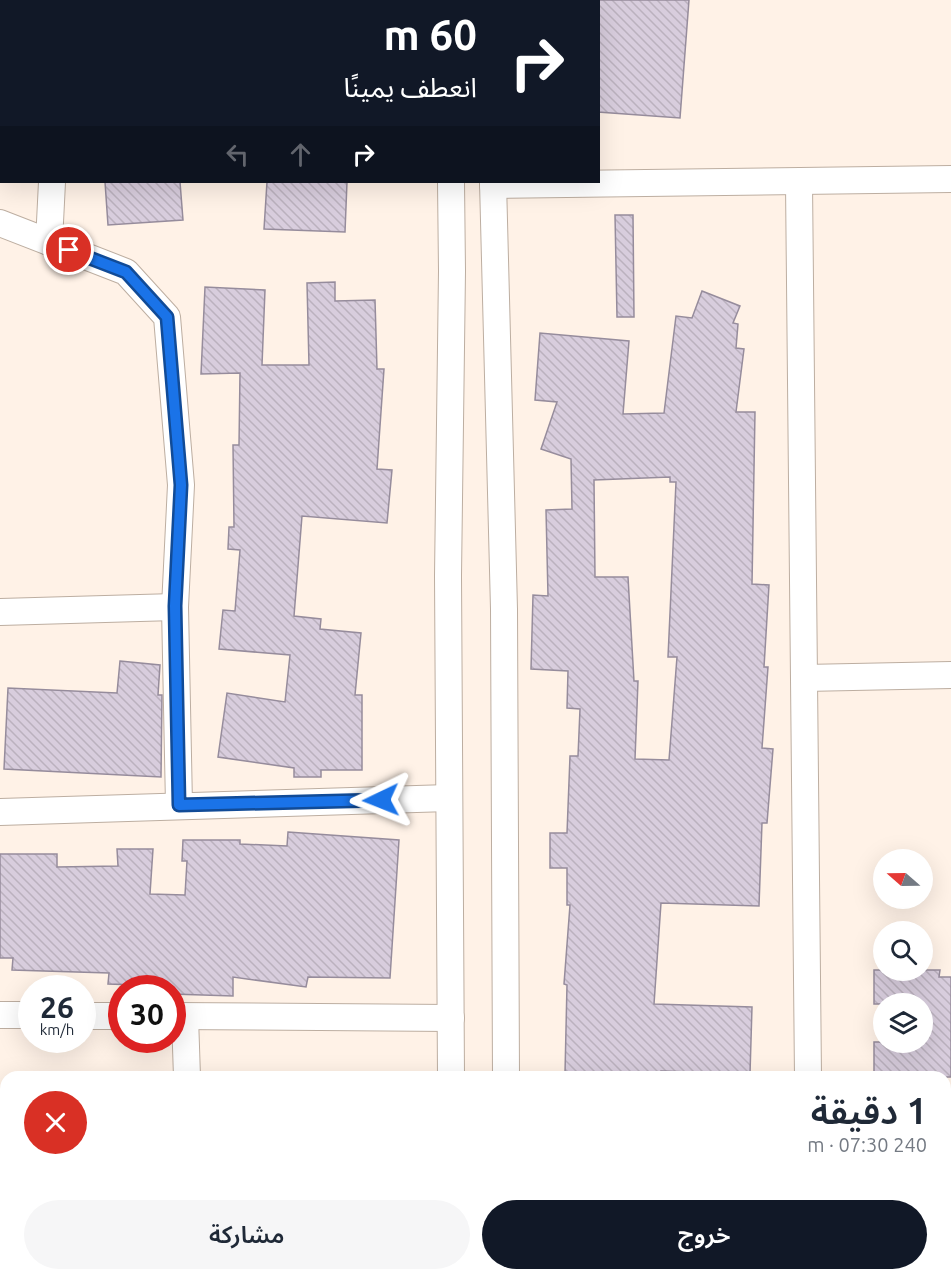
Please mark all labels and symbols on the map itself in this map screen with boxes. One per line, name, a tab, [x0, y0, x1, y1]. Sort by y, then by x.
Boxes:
pin	[43, 224, 94, 275]
position arrow	[349, 768, 413, 832]
north arrow	[873, 849, 933, 909]
speed limit sign: 30	[108, 975, 186, 1053]

